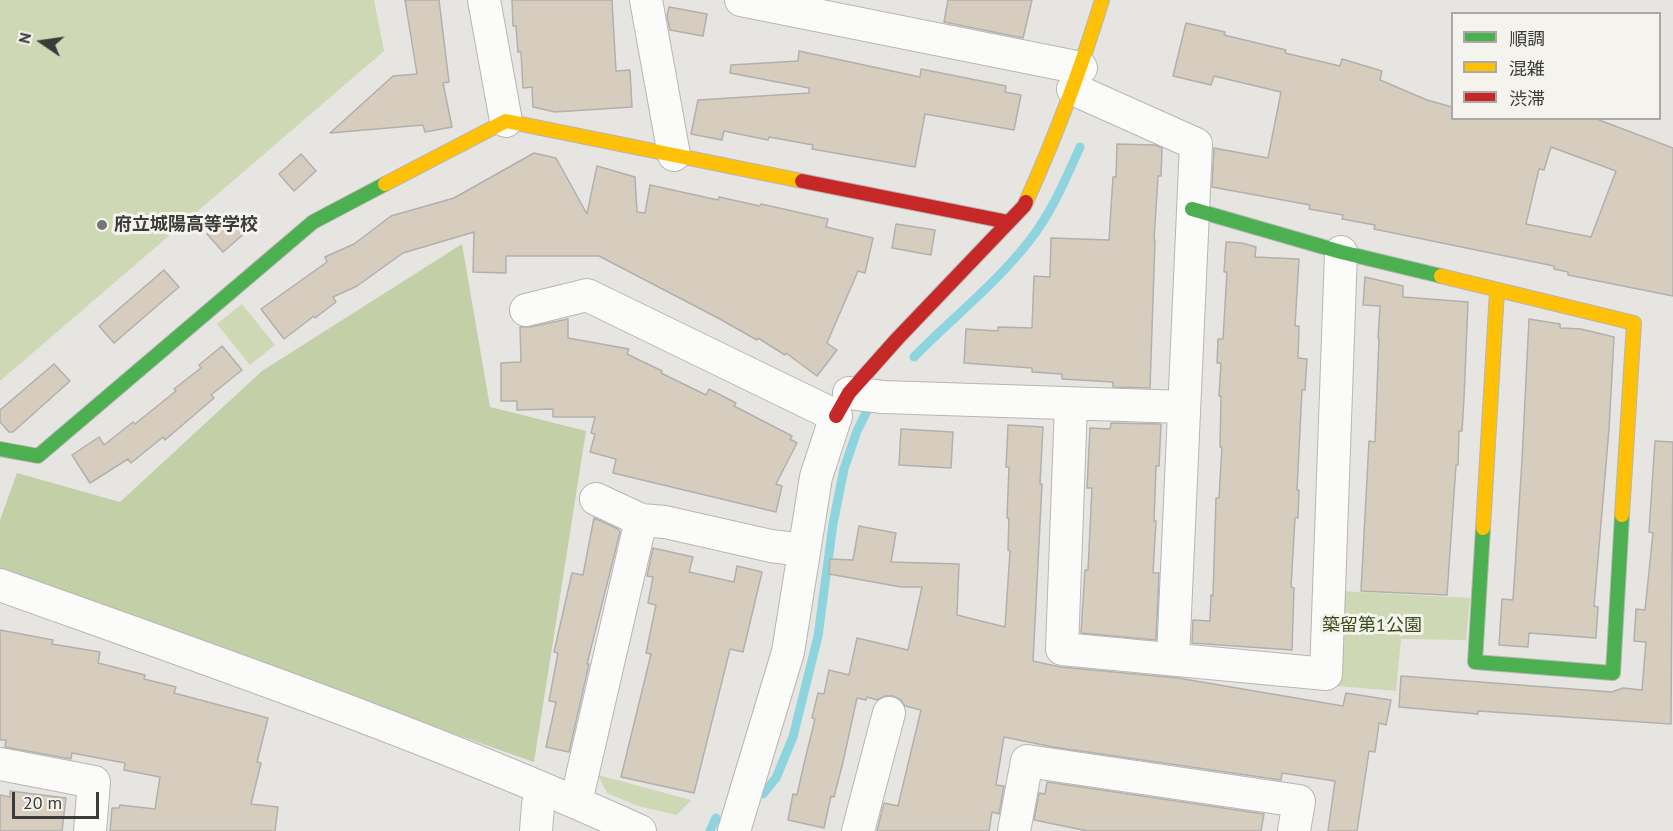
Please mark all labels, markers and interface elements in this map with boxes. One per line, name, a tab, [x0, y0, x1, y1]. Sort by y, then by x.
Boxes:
north arrow	[12, 12, 72, 72]
legend	[1451, 12, 1661, 120]
text: 順調	[1509, 27, 1545, 50]
text: N	[14, 31, 35, 45]
text: 混雑	[1509, 57, 1545, 80]
text: 渋滞	[1509, 87, 1545, 110]
place label: 府立城陽高等学校	[114, 214, 258, 236]
marker: 府立城陽高等学校	[95, 218, 109, 232]
park label: 築留第1公園	[1322, 615, 1422, 637]
scale bar	[15, 780, 102, 818]
text: 20 m	[23, 791, 62, 814]

